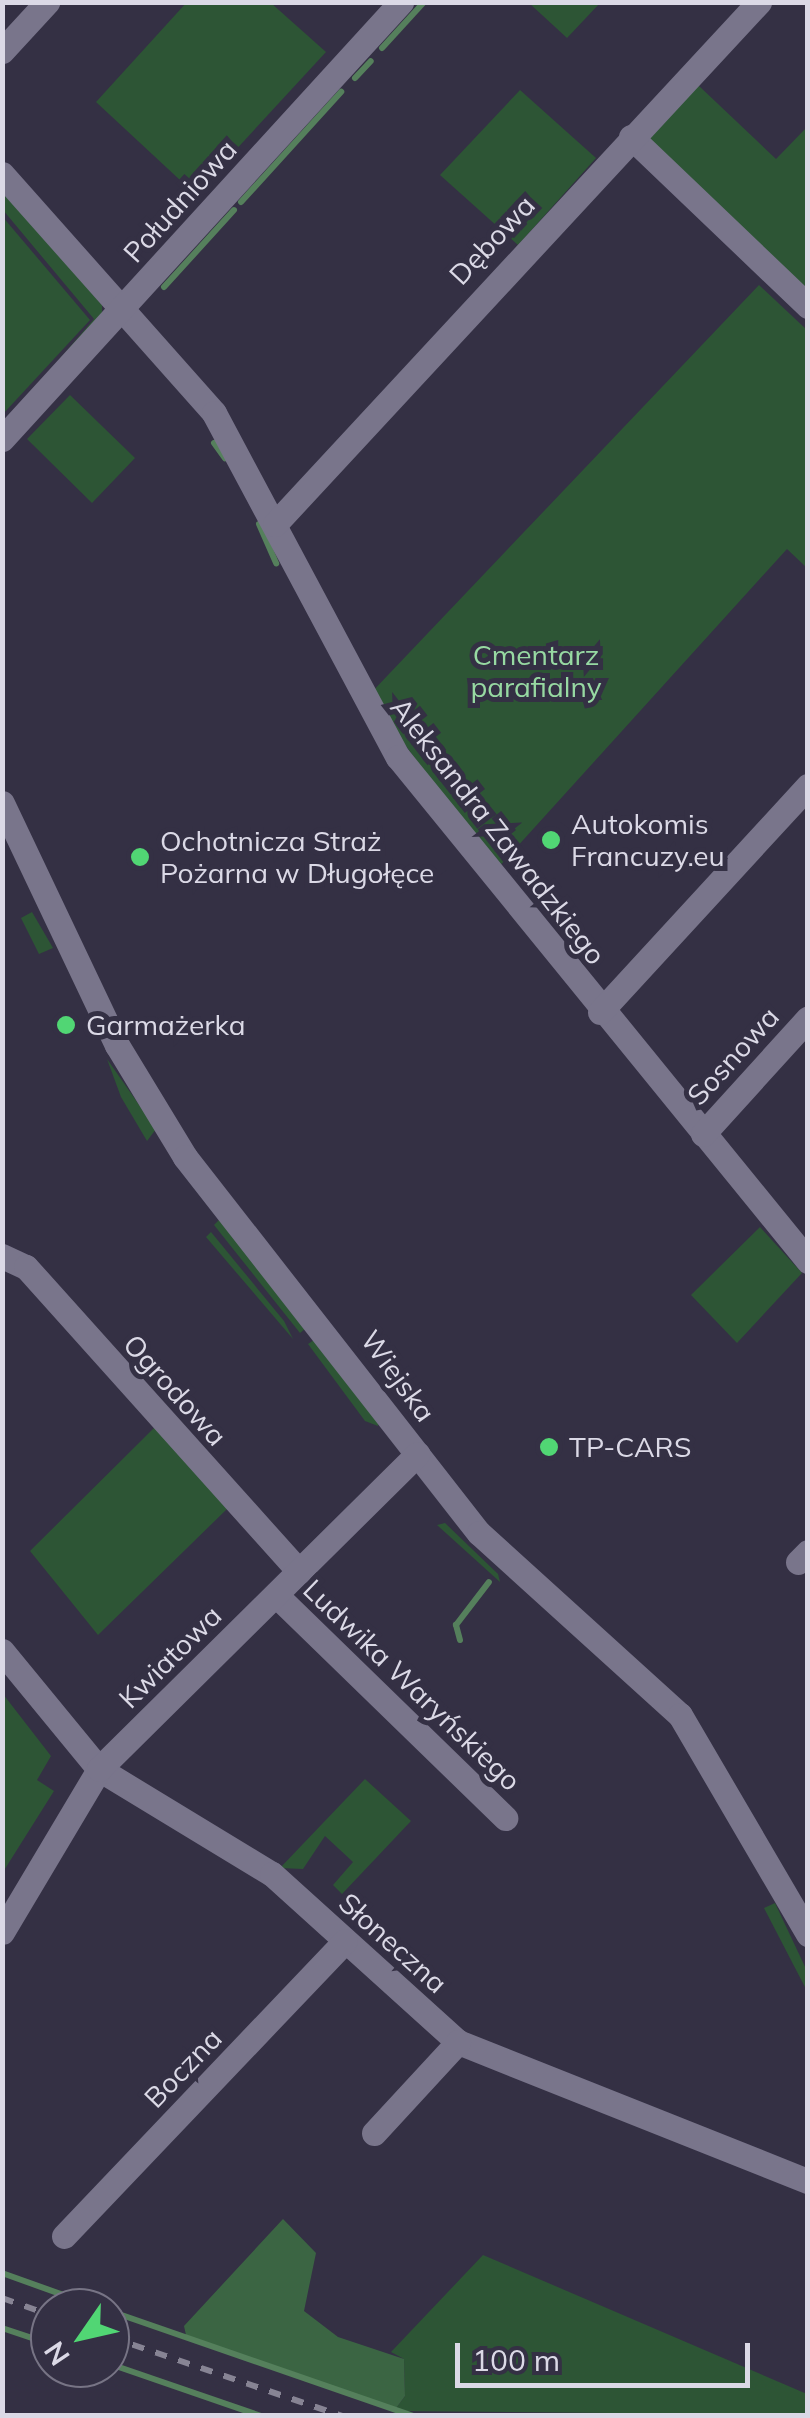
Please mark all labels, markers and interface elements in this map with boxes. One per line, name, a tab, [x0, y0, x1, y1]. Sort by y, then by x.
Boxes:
street label: Południowa	[116, 133, 244, 269]
street label: Dębowa	[442, 188, 542, 292]
park label: Cmentarz parafialny	[470, 638, 602, 704]
street label: Aleksandra Zawadzkiego	[383, 691, 613, 971]
place label: Autokomis Francuzy.eu	[571, 807, 725, 873]
place label: Ochotnicza Straż Pożarna w Długołęce	[160, 824, 434, 890]
marker: Autokomis Francuzy.eu	[540, 829, 562, 851]
marker: Ochotnicza Straż Pożarna w Długołęce	[129, 846, 151, 868]
street label: Sosnowa	[680, 1000, 786, 1112]
place label: Garmażerka	[86, 1008, 246, 1042]
marker: Garmażerka	[55, 1014, 77, 1036]
street label: Wiejska	[354, 1324, 442, 1428]
street label: Ogrodowa	[116, 1328, 234, 1452]
place label: TP-CARS	[569, 1430, 691, 1464]
marker: TP-CARS	[538, 1436, 560, 1458]
street label: Ludwika Waryńskiego	[296, 1573, 528, 1797]
street label: Kwiatowa	[112, 1599, 228, 1715]
street label: Słoneczna	[332, 1886, 454, 2000]
street label: Boczna	[137, 2022, 229, 2114]
north arrow	[30, 2288, 130, 2388]
scale bar	[460, 2323, 755, 2385]
text: N	[36, 2335, 77, 2372]
text: 100 m	[472, 2341, 560, 2379]

